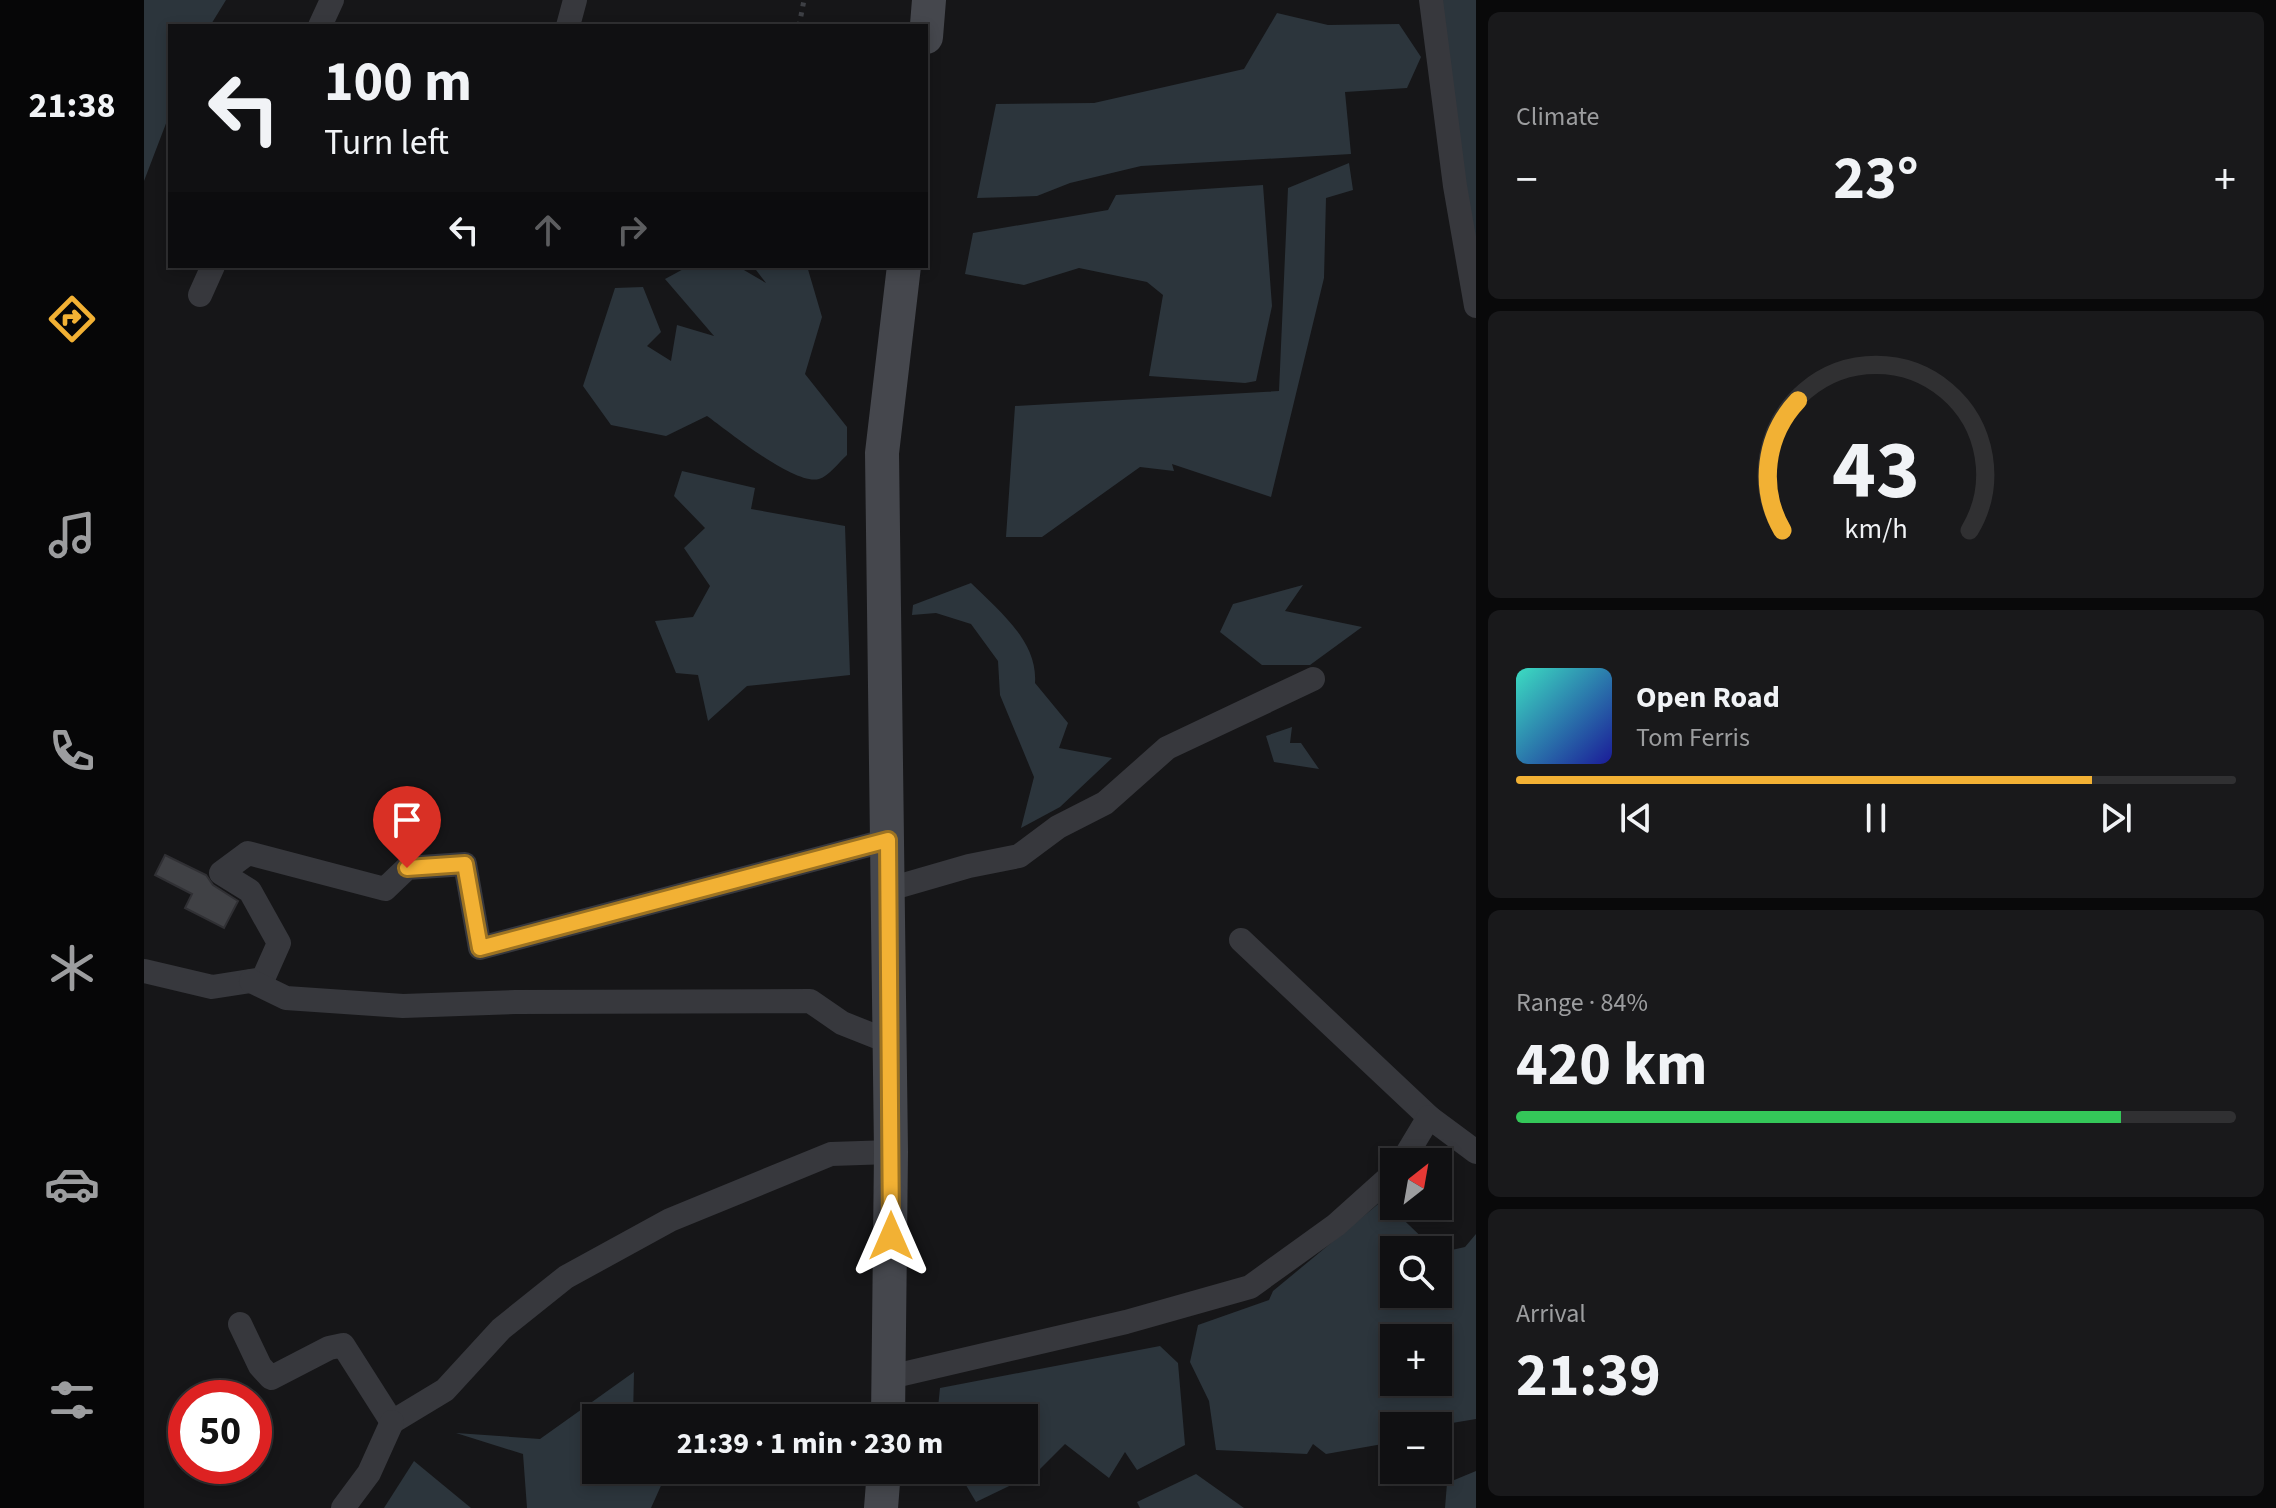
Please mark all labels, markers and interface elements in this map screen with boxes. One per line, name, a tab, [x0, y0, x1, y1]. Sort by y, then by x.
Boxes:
text: 100 m	[324, 43, 472, 122]
icon: left	[192, 56, 296, 160]
text: 21:38	[29, 80, 115, 131]
text: Climate	[1516, 98, 1600, 135]
text: Turn left	[324, 117, 449, 168]
text: 23°	[1833, 137, 1919, 222]
text: −	[1516, 149, 1538, 212]
text: +	[2214, 149, 2236, 212]
icon: left	[442, 208, 486, 252]
icon: ahead	[526, 208, 570, 252]
icon: right	[610, 208, 654, 252]
icon: directions	[44, 291, 100, 347]
text: 43	[1832, 411, 1920, 529]
icon: music	[44, 507, 100, 563]
text: km/h	[1844, 509, 1908, 549]
text: Open Road	[1636, 676, 1780, 719]
text: Tom Ferris	[1636, 719, 1750, 756]
icon: phone	[44, 723, 100, 779]
pin	[373, 786, 441, 868]
icon: previous	[1614, 796, 1658, 840]
icon: pause	[1854, 796, 1898, 840]
icon: next	[2094, 796, 2138, 840]
icon: arrive	[385, 798, 429, 842]
icon: climate	[44, 940, 100, 996]
text: Range · 84%	[1516, 984, 1648, 1021]
text: 420 km	[1516, 1023, 1707, 1108]
north arrow	[1380, 1148, 1452, 1220]
map controls	[1380, 1148, 1452, 1484]
icon: car	[44, 1156, 100, 1212]
position arrow	[849, 1194, 933, 1278]
button: search	[1380, 1236, 1452, 1308]
text: Arrival	[1516, 1295, 1586, 1332]
button: +	[1380, 1324, 1452, 1396]
text: 21:39	[1516, 1334, 1661, 1419]
icon: filters	[44, 1372, 100, 1428]
speed limit sign: 50	[168, 1380, 272, 1484]
button: −	[1380, 1412, 1452, 1484]
text: 21:39 · 1 min · 230 m	[677, 1422, 943, 1465]

